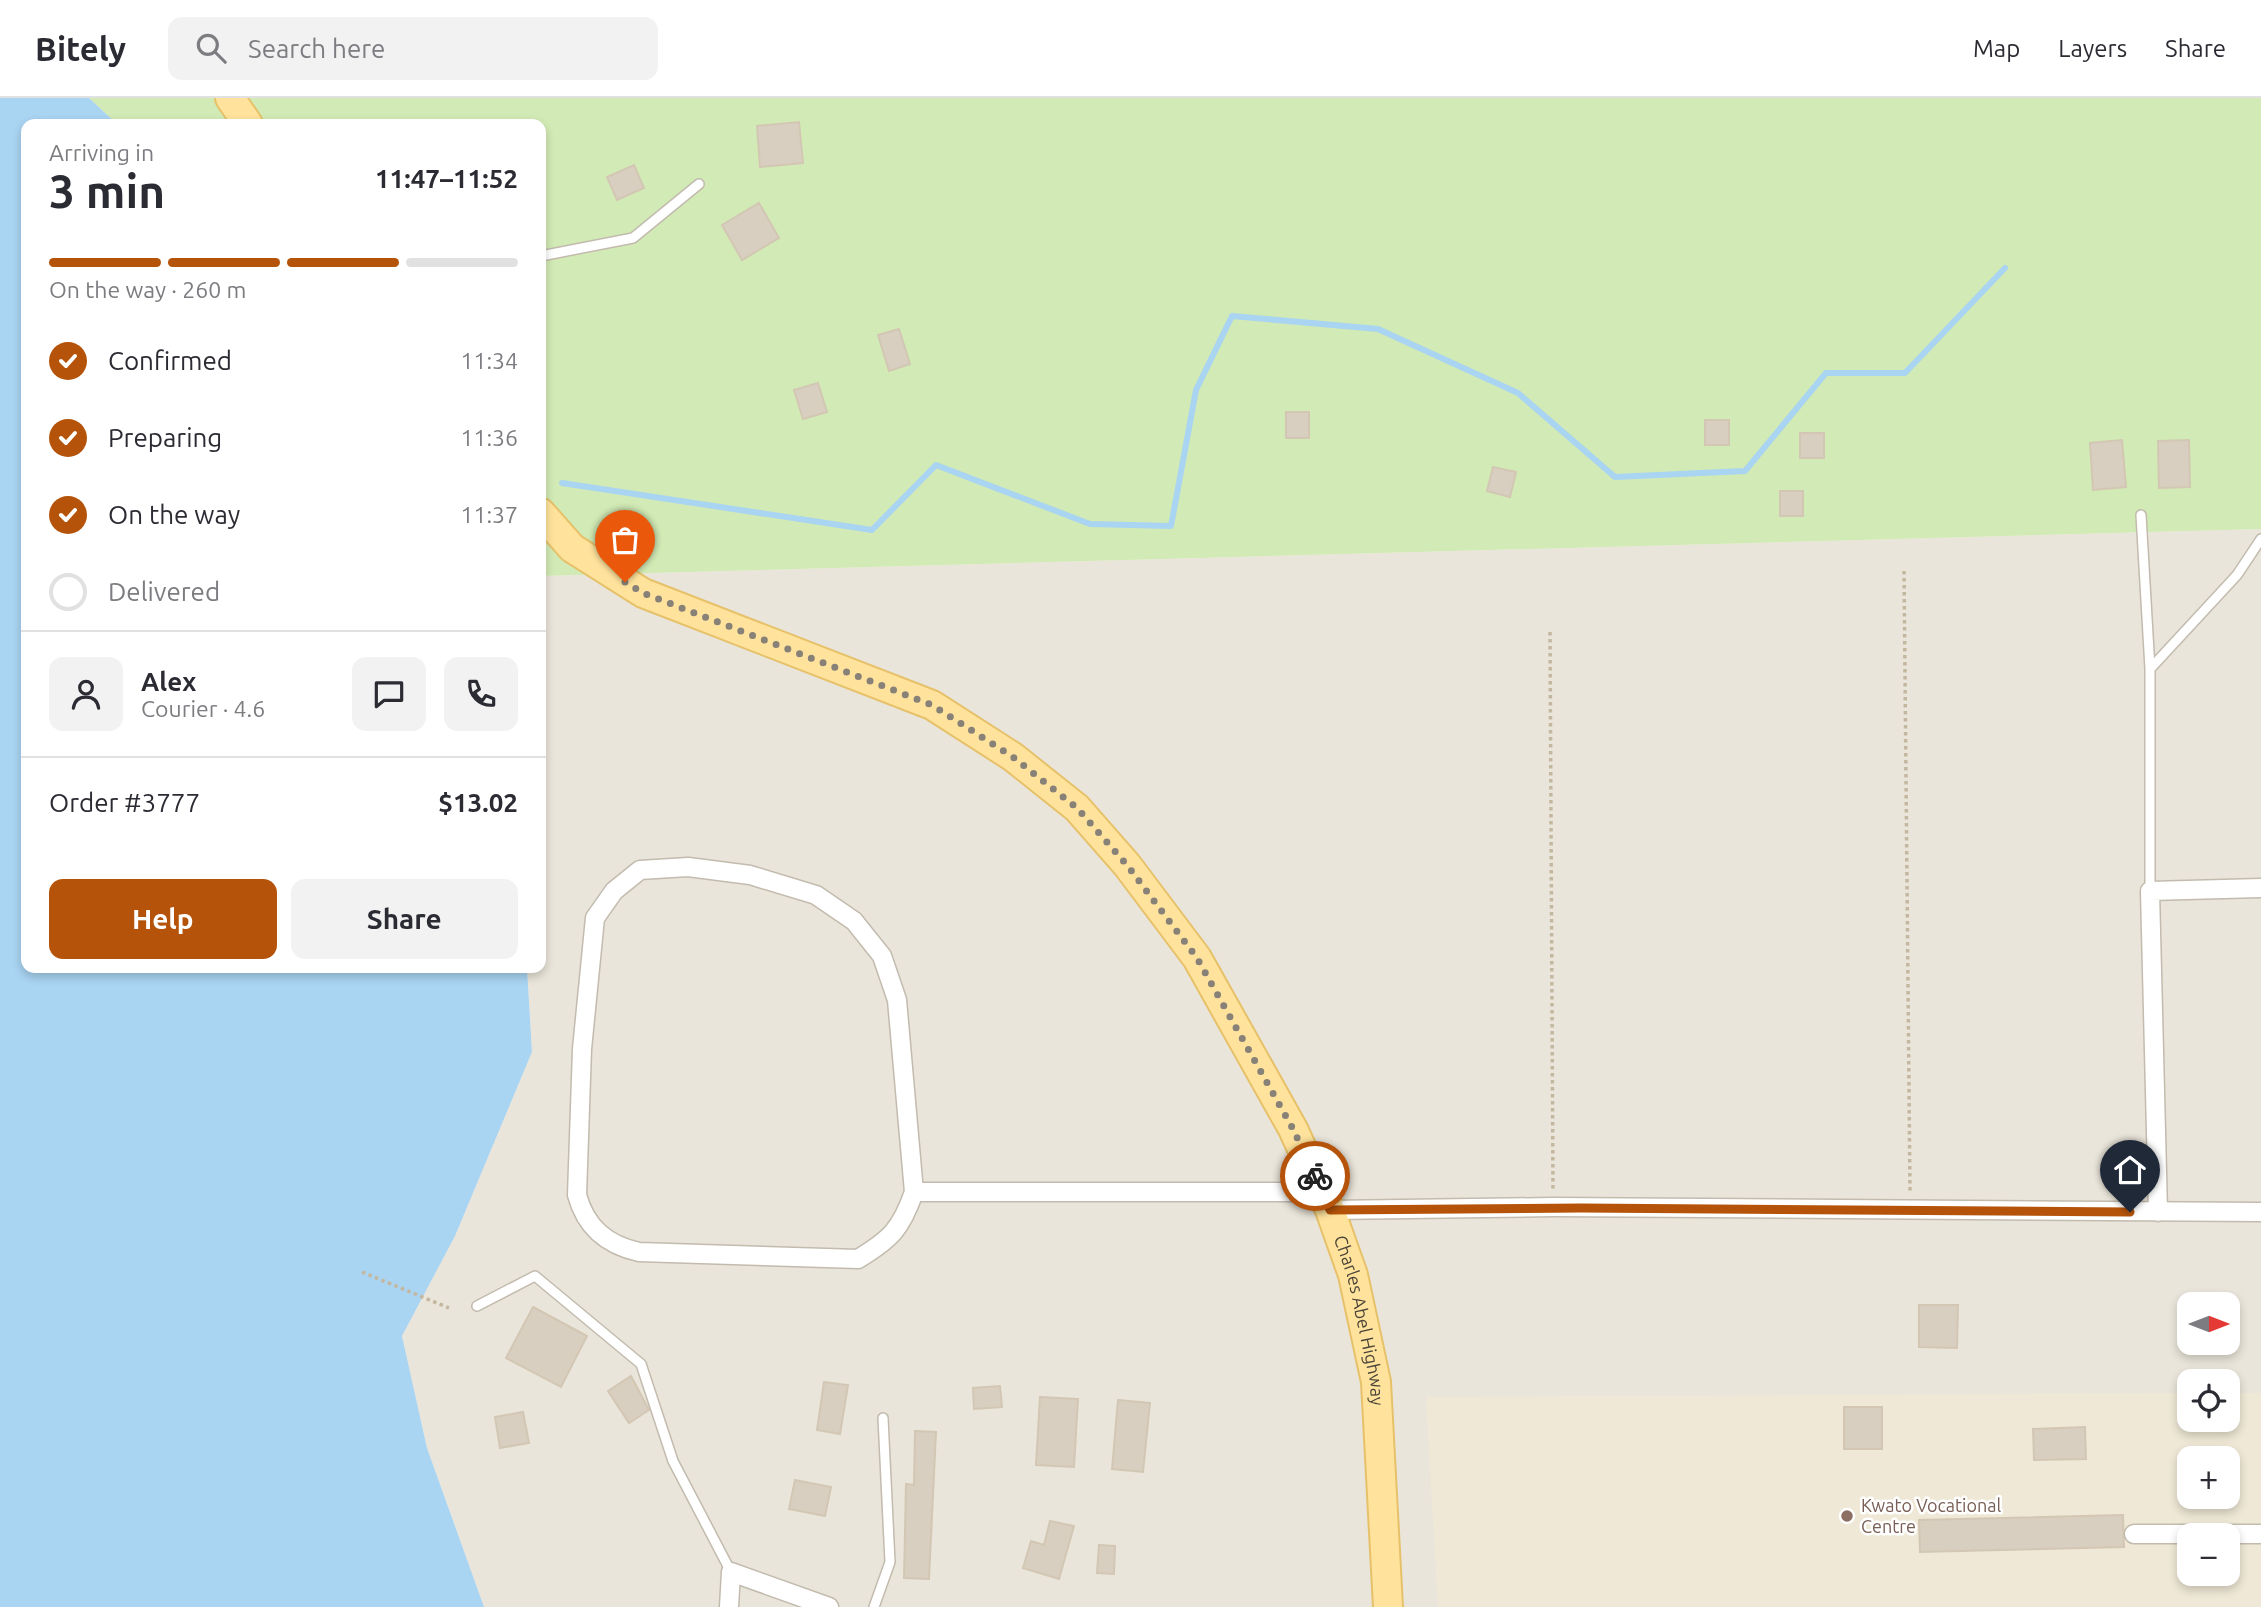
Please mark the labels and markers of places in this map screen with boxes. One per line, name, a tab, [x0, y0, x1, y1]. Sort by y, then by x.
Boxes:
pin	[595, 510, 655, 582]
pin	[2100, 1140, 2160, 1212]
place label: Kwato Vocational Centre	[1861, 1495, 2002, 1536]
marker: Kwato Vocational Centre	[1839, 1508, 1855, 1524]

